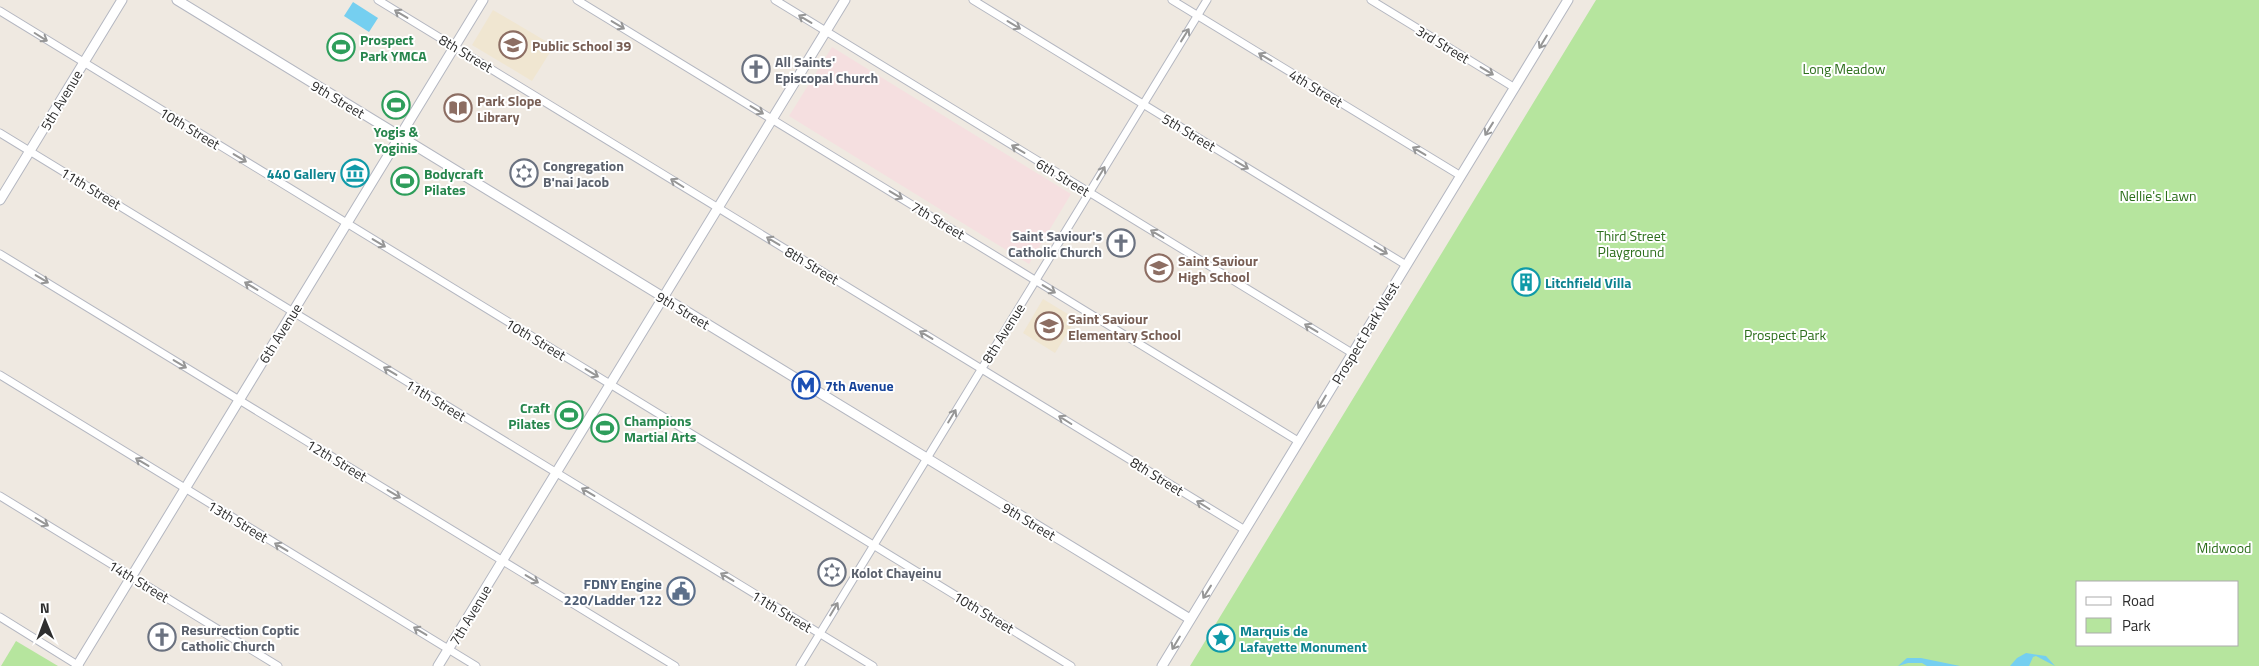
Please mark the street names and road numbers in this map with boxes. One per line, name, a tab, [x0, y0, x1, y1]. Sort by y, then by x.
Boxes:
street label: 3rd Street	[1412, 20, 1474, 68]
street label: 8th Street	[435, 29, 497, 77]
street label: 4th Street	[1285, 64, 1347, 112]
street label: 5th Avenue	[35, 66, 87, 134]
street label: 9th Street	[307, 75, 369, 123]
street label: 10th Street	[156, 102, 224, 154]
street label: 5th Street	[1158, 108, 1220, 156]
street label: 6th Street	[1032, 153, 1094, 201]
street label: 11th Street	[57, 162, 125, 214]
street label: 7th Street	[907, 196, 969, 244]
street label: 8th Street	[781, 241, 843, 289]
street label: Prospect Park West	[1326, 278, 1404, 388]
street label: 9th Street	[652, 286, 714, 334]
street label: 6th Avenue	[253, 299, 307, 367]
street label: 8th Avenue	[976, 299, 1030, 367]
street label: 10th Street	[502, 313, 570, 365]
street label: 11th Street	[402, 374, 470, 426]
street label: 12th Street	[303, 434, 371, 486]
street label: 8th Street	[1126, 451, 1188, 501]
street label: 13th Street	[204, 495, 272, 547]
street label: 9th Street	[998, 497, 1060, 545]
street label: 14th Street	[105, 555, 173, 607]
street label: 7th Avenue	[444, 581, 496, 649]
street label: 11th Street	[748, 585, 816, 637]
street label: 10th Street	[950, 586, 1018, 638]

